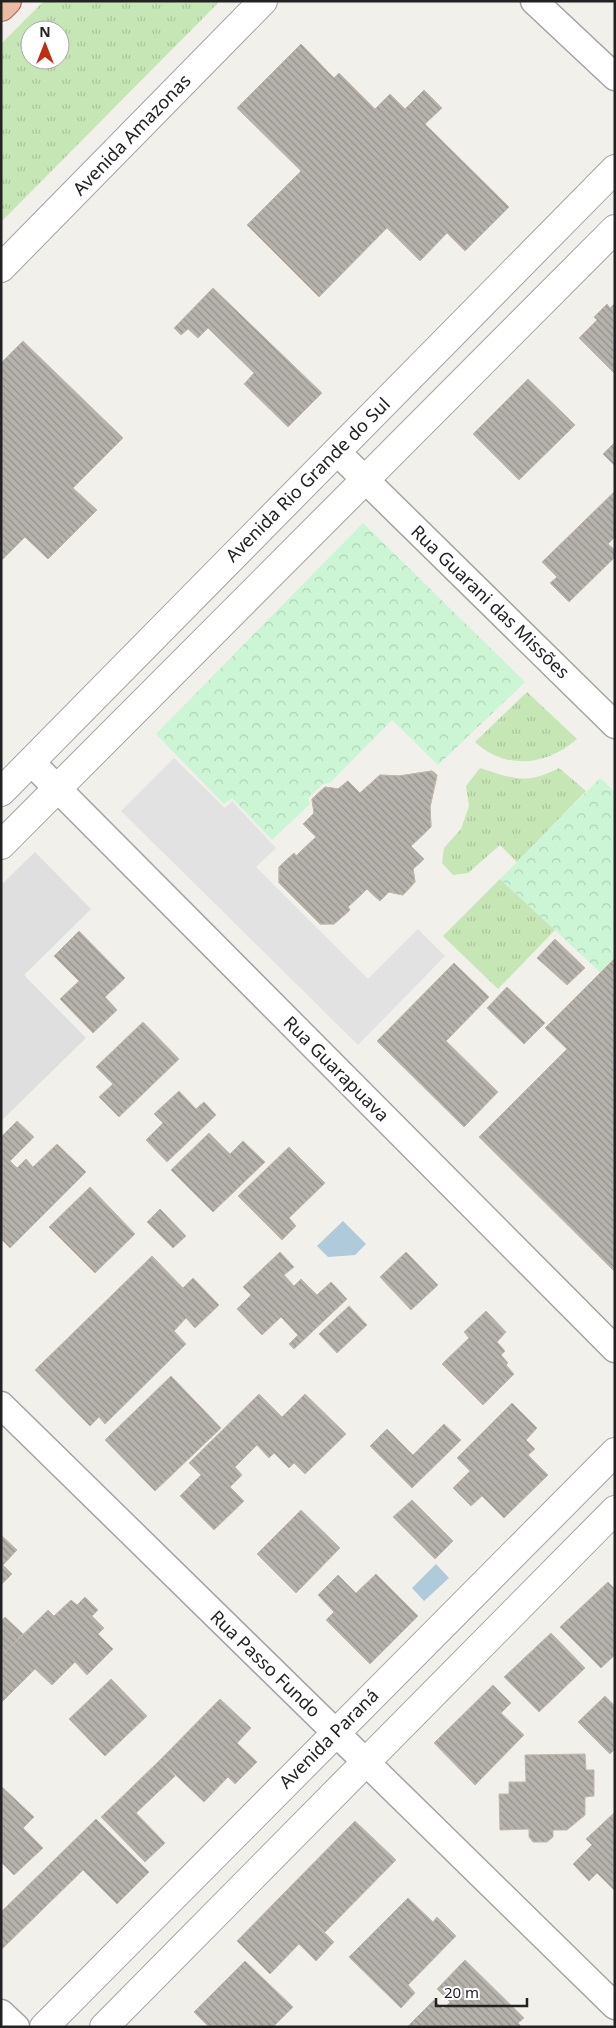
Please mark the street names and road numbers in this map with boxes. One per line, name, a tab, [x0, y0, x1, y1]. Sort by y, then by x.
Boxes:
street label: Avenida Amazonas	[67, 68, 196, 200]
street label: Avenida Rio Grande do Sul	[220, 392, 395, 567]
street label: Rua Guarani das Missões	[406, 519, 575, 683]
street label: Rua Guarapuava	[279, 1010, 395, 1126]
street label: Rua Passo Fundo	[205, 1604, 326, 1722]
street label: Avenida Paraná	[273, 1683, 383, 1793]

